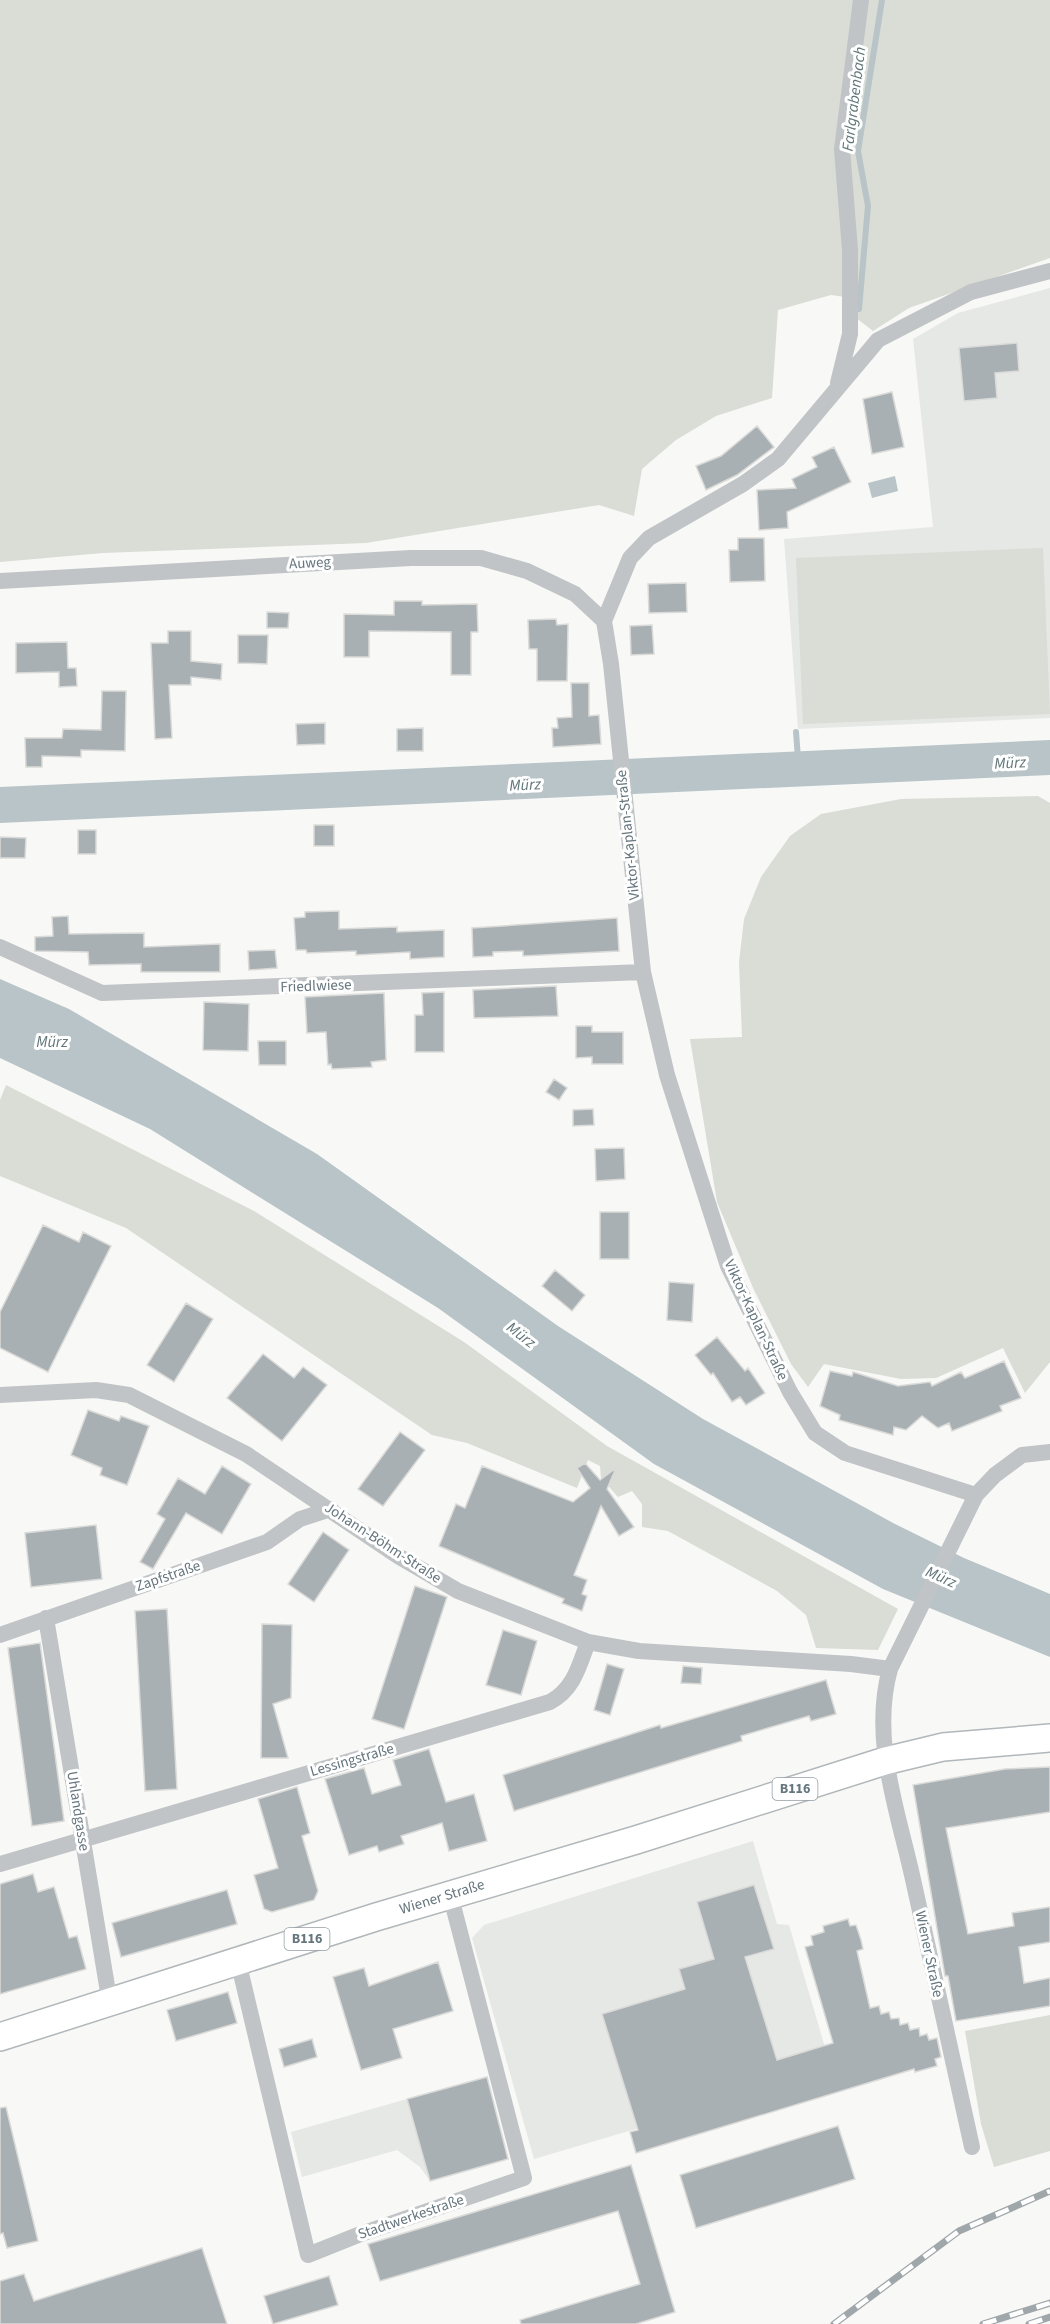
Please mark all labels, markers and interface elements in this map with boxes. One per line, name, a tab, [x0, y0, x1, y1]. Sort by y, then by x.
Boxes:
water label: Farlgrabenbach	[837, 46, 871, 152]
street label: Auweg	[289, 551, 332, 575]
water label: Mürz	[994, 751, 1027, 775]
street label: Viktor-Kaplan-Straße	[611, 769, 645, 901]
water label: Mürz	[509, 773, 542, 797]
street label: Friedlwiese	[280, 974, 352, 998]
water label: Mürz	[36, 1031, 68, 1053]
street label: Viktor-Kaplan-Straße	[719, 1256, 793, 1384]
water label: Mürz	[502, 1317, 541, 1354]
street label: Johann-Böhm-Straße	[321, 1497, 445, 1589]
street label: Zapfstraße	[133, 1555, 203, 1597]
water label: Mürz	[922, 1561, 960, 1594]
street label: Lessingstraße	[308, 1738, 396, 1782]
street label: Uhlandgasse	[61, 1770, 95, 1852]
road number: B116	[772, 1778, 818, 1800]
street label: Wiener Straße	[397, 1874, 487, 1920]
street label: Wiener Straße	[910, 1909, 948, 1999]
road number: B116	[284, 1928, 330, 1950]
street label: Stadtwerkestraße	[355, 2189, 467, 2245]

